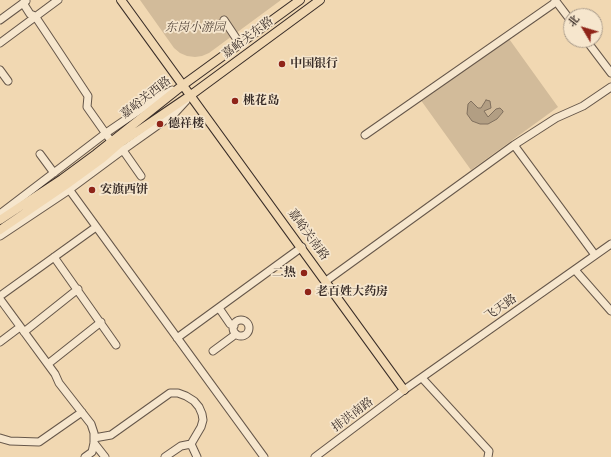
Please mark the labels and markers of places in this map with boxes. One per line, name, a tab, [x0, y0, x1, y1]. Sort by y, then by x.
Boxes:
place label: 中国银行	[290, 57, 338, 71]
marker: 中国银行	[277, 59, 287, 69]
place label: 桃花岛	[243, 94, 279, 108]
marker: 桃花岛	[230, 96, 240, 106]
place label: 德祥楼	[168, 117, 204, 131]
marker: 德祥楼	[155, 119, 165, 129]
place label: 安旗西饼	[100, 183, 148, 197]
marker: 安旗西饼	[87, 185, 97, 195]
place label: 二热	[272, 266, 296, 280]
marker: 二热	[299, 268, 309, 278]
place label: 老百姓大药房	[316, 285, 388, 299]
marker: 老百姓大药房	[303, 287, 313, 297]

